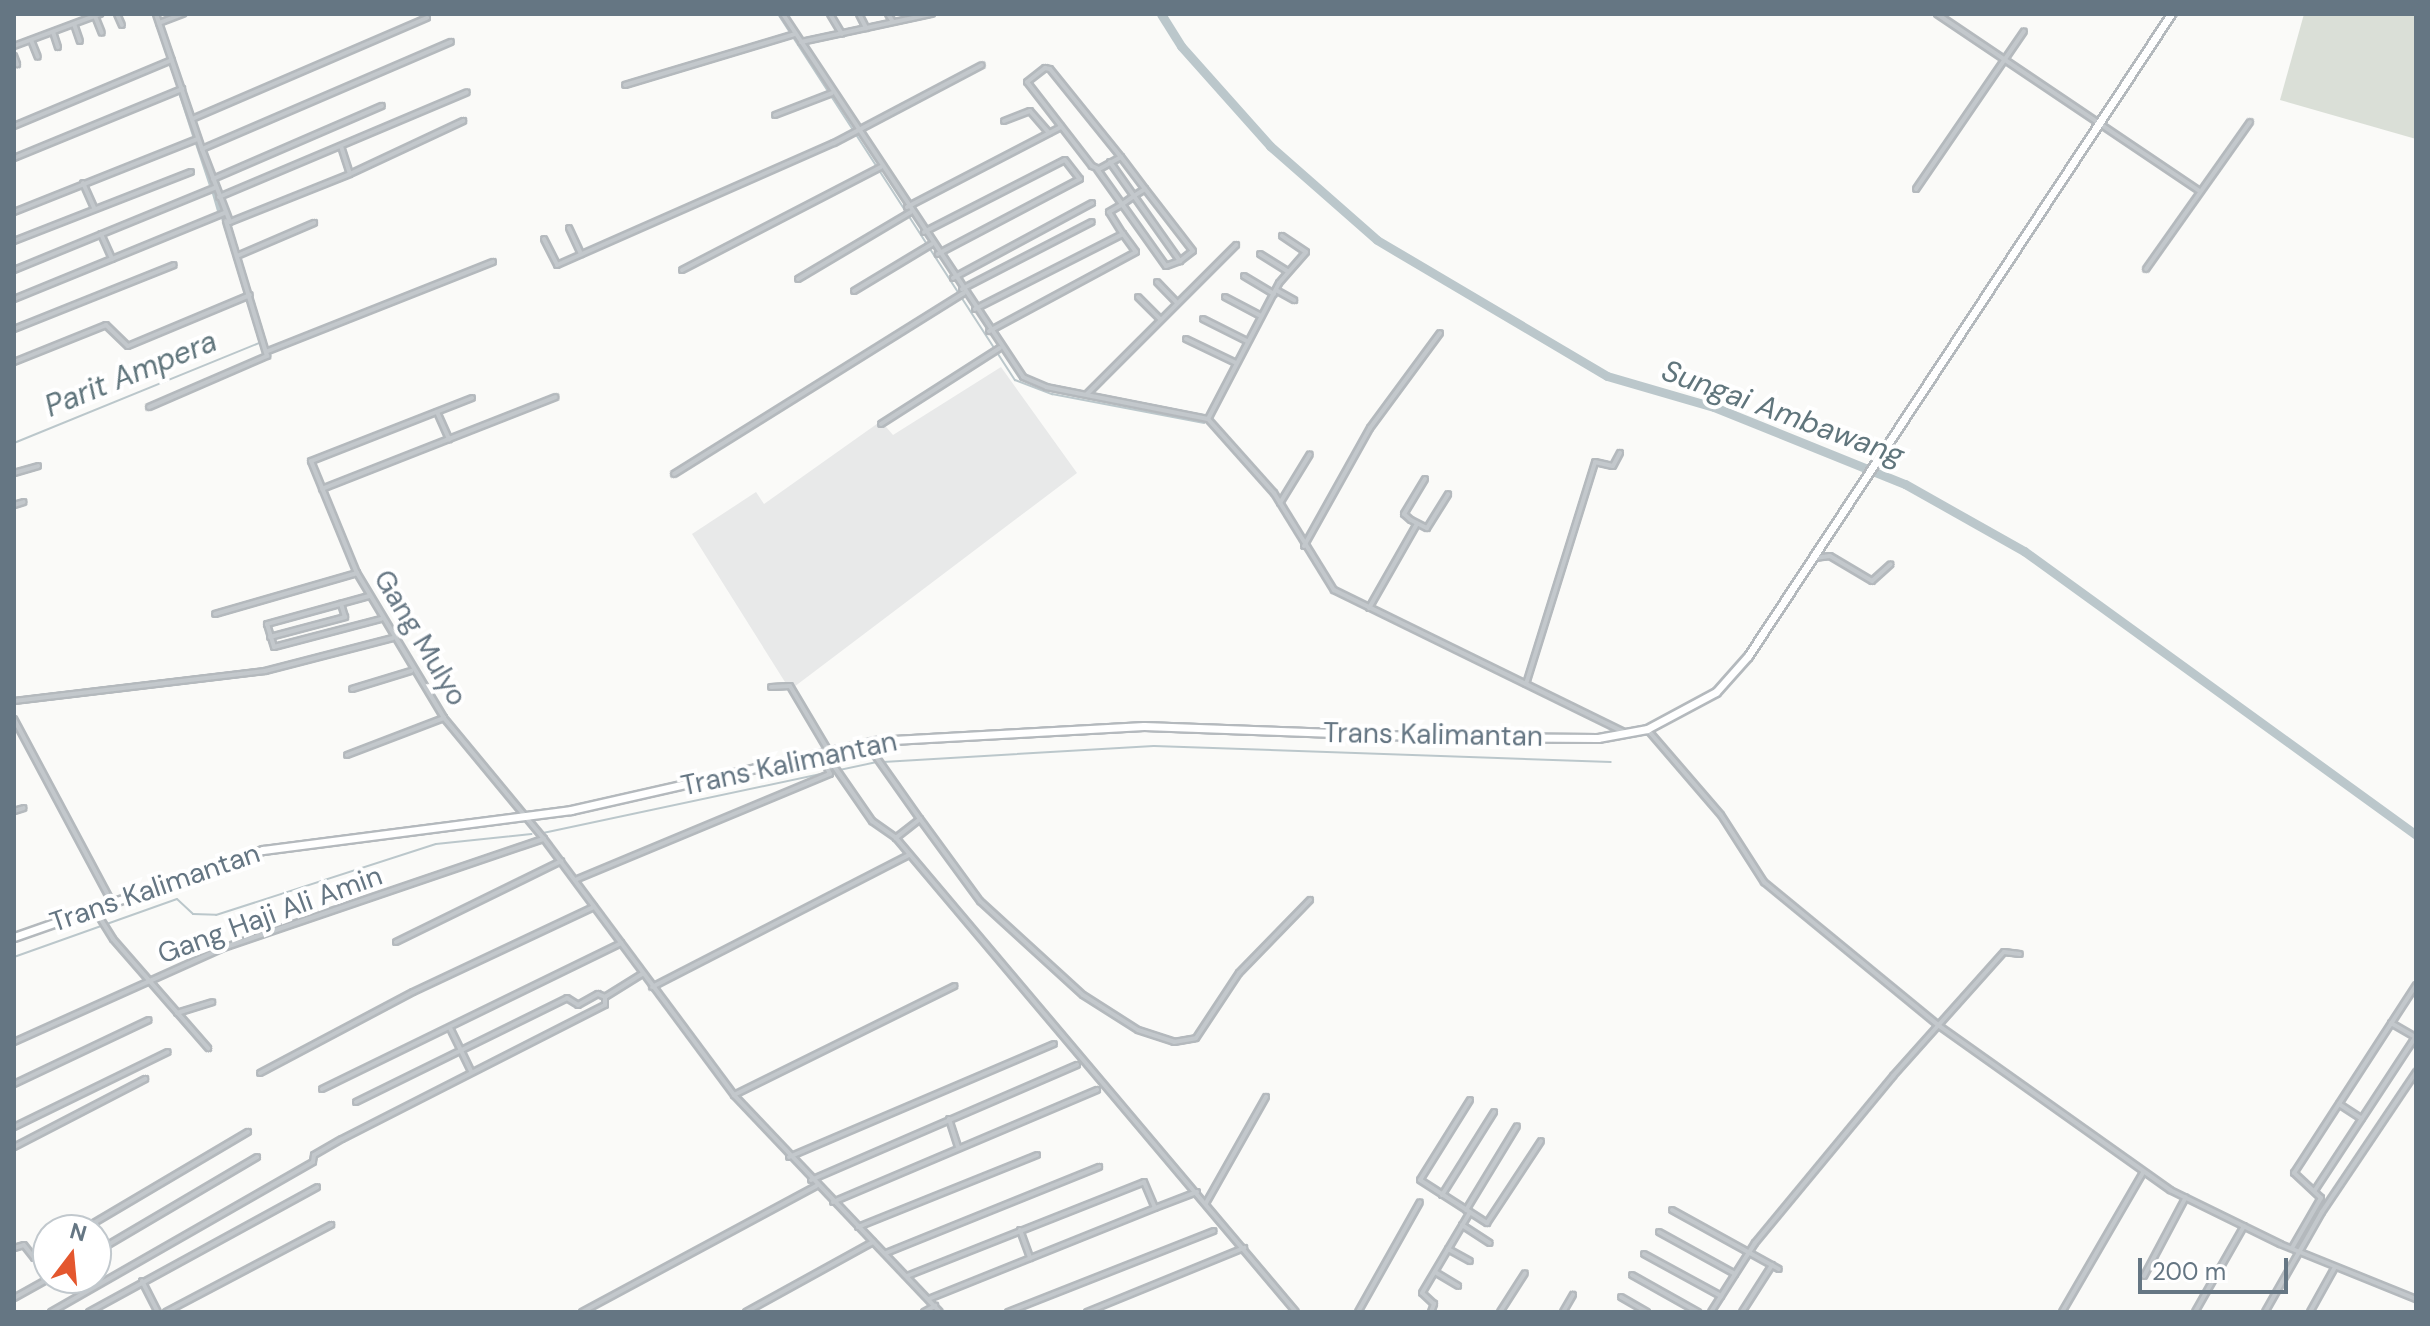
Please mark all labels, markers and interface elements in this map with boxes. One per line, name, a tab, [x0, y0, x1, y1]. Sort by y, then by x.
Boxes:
water label: Parit Ampera	[40, 323, 222, 425]
water label: Sungai Ambawang	[1657, 352, 1909, 474]
street label: Gang Mulyo	[366, 564, 474, 712]
street label: Trans Kalimantan	[1323, 716, 1543, 754]
street label: Trans Kalimantan	[678, 725, 900, 803]
street label: Trans Kalimantan	[46, 836, 264, 940]
street label: Gang Haji Ali Amin	[153, 859, 387, 971]
north arrow	[32, 1214, 112, 1294]
text: N	[66, 1216, 90, 1249]
scale bar	[2142, 1242, 2292, 1292]
text: 200 m	[2152, 1256, 2226, 1287]

